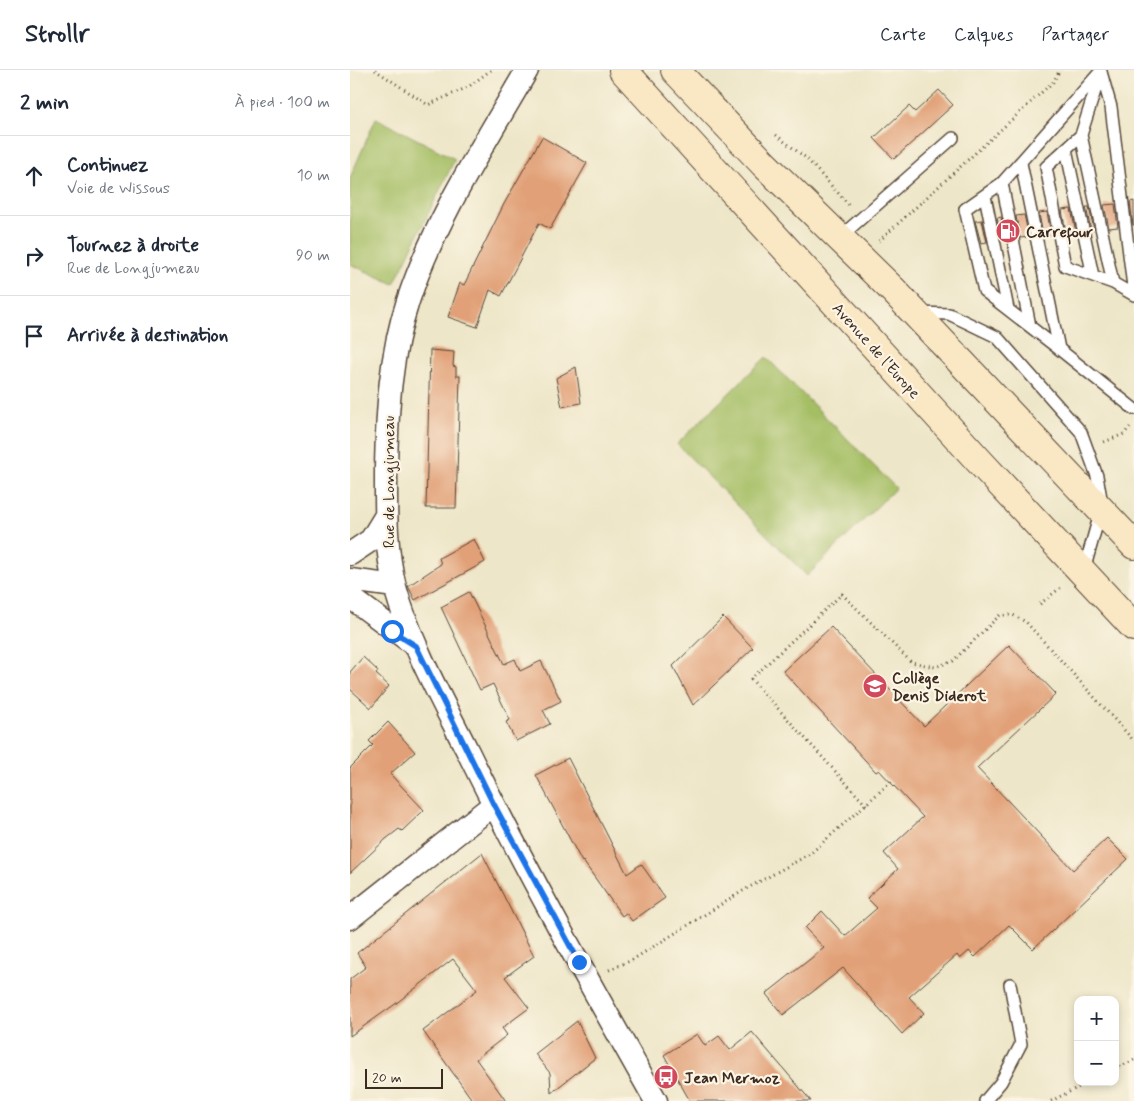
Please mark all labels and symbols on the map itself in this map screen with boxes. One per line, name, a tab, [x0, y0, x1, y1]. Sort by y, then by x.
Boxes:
fuel station icon: Carrefour	[995, 218, 1021, 244]
place label: Carrefour	[1026, 222, 1093, 245]
street label: Avenue de l'Europe	[827, 298, 925, 404]
street label: Rue de Longjumeau	[379, 416, 400, 548]
route start	[381, 620, 404, 643]
place label: Collège Denis Diderot	[892, 668, 987, 707]
school or university icon: Collège Denis Diderot	[862, 673, 888, 699]
route end	[568, 951, 591, 974]
bus stop icon: Jean Mermoz	[653, 1064, 679, 1090]
scale bar	[365, 1066, 442, 1089]
place label: Jean Mermoz	[684, 1068, 780, 1089]

